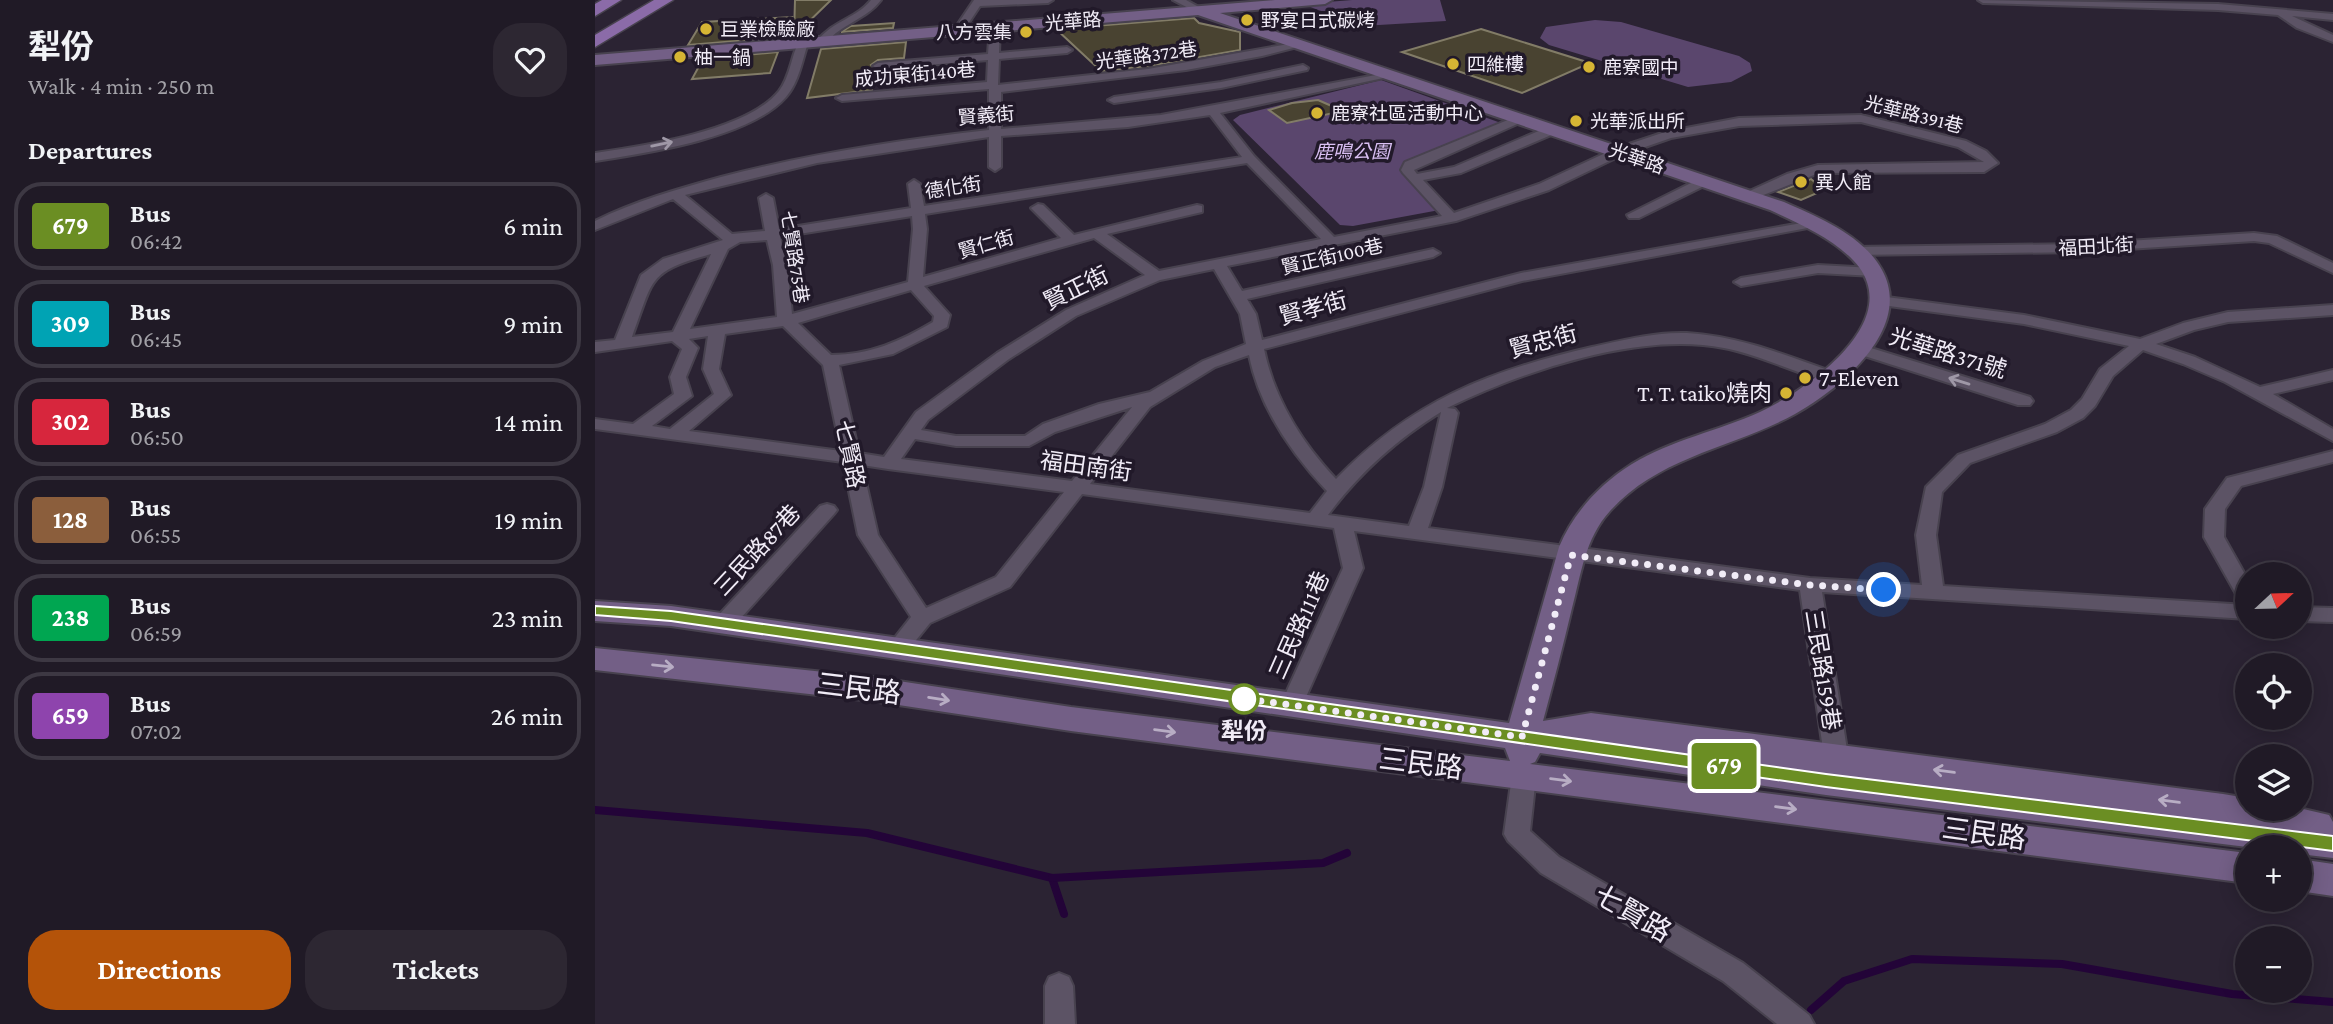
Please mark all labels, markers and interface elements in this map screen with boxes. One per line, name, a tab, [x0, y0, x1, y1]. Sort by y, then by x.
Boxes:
street label: 光華路	[1044, 9, 1102, 34]
place label: 野宴日式碳烤	[1261, 10, 1375, 31]
marker: 野宴日式碳烤	[1239, 12, 1255, 28]
place label: 巨業檢驗廠	[720, 19, 815, 40]
marker: 巨業檢驗廠	[698, 21, 714, 37]
place label: 八方雲集	[936, 22, 1012, 43]
button: heart	[493, 23, 567, 97]
marker: 八方雲集	[1018, 24, 1034, 40]
text: 犁份	[28, 28, 94, 65]
street label: 光華路372巷	[1094, 38, 1198, 73]
place label: 柚一鍋	[694, 47, 751, 68]
marker: 柚一鍋	[672, 49, 688, 65]
place label: 四維樓	[1467, 54, 1524, 75]
marker: 四維樓	[1445, 56, 1461, 72]
place label: 鹿寮國中	[1603, 57, 1679, 78]
street label: 成功東街140巷	[853, 59, 977, 90]
marker: 鹿寮國中	[1581, 59, 1597, 75]
text: Walk · 4 min · 250 m	[28, 73, 215, 99]
street label: 光華路391巷	[1862, 92, 1965, 137]
street label: 賢義街	[957, 103, 1015, 128]
place label: 鹿寮社區活動中心	[1331, 103, 1483, 124]
marker: 鹿寮社區活動中心	[1309, 105, 1325, 121]
place label: 光華派出所	[1590, 111, 1685, 132]
marker: 光華派出所	[1568, 113, 1584, 129]
text: Departures	[28, 136, 152, 165]
one-way arrow	[650, 137, 673, 151]
street label: 光華路	[1606, 139, 1667, 178]
park label: 鹿鳴公園	[1314, 141, 1393, 162]
place label: 異人館	[1815, 172, 1872, 193]
street label: 德化街	[923, 173, 983, 202]
marker: 異人館	[1793, 174, 1809, 190]
text: Bus	[130, 199, 171, 228]
street label: 七賢路75巷	[777, 209, 812, 305]
text: 679	[52, 212, 89, 239]
text: 6 min	[503, 212, 563, 241]
street label: 賢仁街	[956, 227, 1016, 262]
text: 06:42	[130, 228, 182, 254]
street label: 福田北街	[2058, 234, 2135, 259]
street label: 賢正街100巷	[1279, 235, 1385, 278]
street label: 賢正街	[1039, 261, 1113, 315]
street label: 賢孝街	[1276, 287, 1350, 329]
text: Bus	[130, 297, 171, 326]
text: 309	[51, 310, 90, 337]
text: 9 min	[503, 310, 563, 339]
street label: 賢忠街	[1506, 320, 1580, 362]
street label: 光華路371號	[1886, 323, 2010, 383]
text: 06:45	[130, 326, 182, 352]
place label: 7-Eleven	[1819, 365, 1899, 391]
marker: 7-Eleven	[1797, 370, 1813, 386]
one-way arrow	[1948, 373, 1970, 386]
place label: T. T. taiko燒肉	[1637, 380, 1772, 406]
marker: T. T. taiko燒肉	[1778, 385, 1794, 401]
text: Bus	[130, 395, 171, 424]
text: 302	[51, 408, 90, 435]
text: 14 min	[495, 408, 563, 437]
street label: 七賢路	[830, 418, 870, 490]
text: 06:50	[130, 424, 184, 450]
street label: 福田南街	[1039, 447, 1133, 485]
text: Bus	[130, 493, 171, 522]
street label: 三民路87巷	[709, 499, 805, 601]
text: 128	[53, 506, 88, 533]
text: 19 min	[495, 506, 563, 535]
text: 06:55	[130, 522, 181, 548]
north arrow	[2235, 562, 2312, 639]
map controls	[2235, 562, 2312, 1003]
street label: 三民路111巷	[1264, 567, 1334, 683]
your location	[1866, 572, 1901, 607]
text: Bus	[130, 591, 171, 620]
text: 238	[52, 604, 89, 631]
text: 23 min	[492, 604, 563, 633]
street label: 三民路159巷	[1801, 608, 1845, 732]
text: 06:59	[130, 620, 182, 646]
button: locate	[2235, 653, 2312, 730]
one-way arrow	[651, 660, 674, 673]
street label: 三民路	[815, 668, 903, 709]
marker: 犁份	[1229, 684, 1259, 714]
text: Bus	[130, 689, 171, 718]
one-way arrow	[927, 693, 950, 706]
text: 659	[52, 702, 89, 729]
text: 26 min	[491, 702, 563, 731]
text: 07:02	[130, 718, 182, 744]
place label: 犁份	[1221, 718, 1267, 744]
one-way arrow	[1153, 724, 1176, 737]
street label: 三民路	[1377, 743, 1465, 784]
line badge: 679	[1684, 743, 1764, 789]
button: layers	[2235, 744, 2312, 821]
text: 679	[1706, 752, 1742, 779]
one-way arrow	[1933, 764, 1955, 777]
one-way arrow	[1549, 774, 1571, 787]
one-way arrow	[2158, 794, 2181, 807]
one-way arrow	[1774, 802, 1797, 815]
street label: 三民路	[1940, 812, 2028, 855]
button: +	[2235, 835, 2312, 912]
street label: 七賢路	[1589, 879, 1677, 948]
button: −	[2235, 926, 2312, 1003]
button: Directions	[28, 930, 291, 1010]
button: Tickets	[305, 930, 567, 1010]

